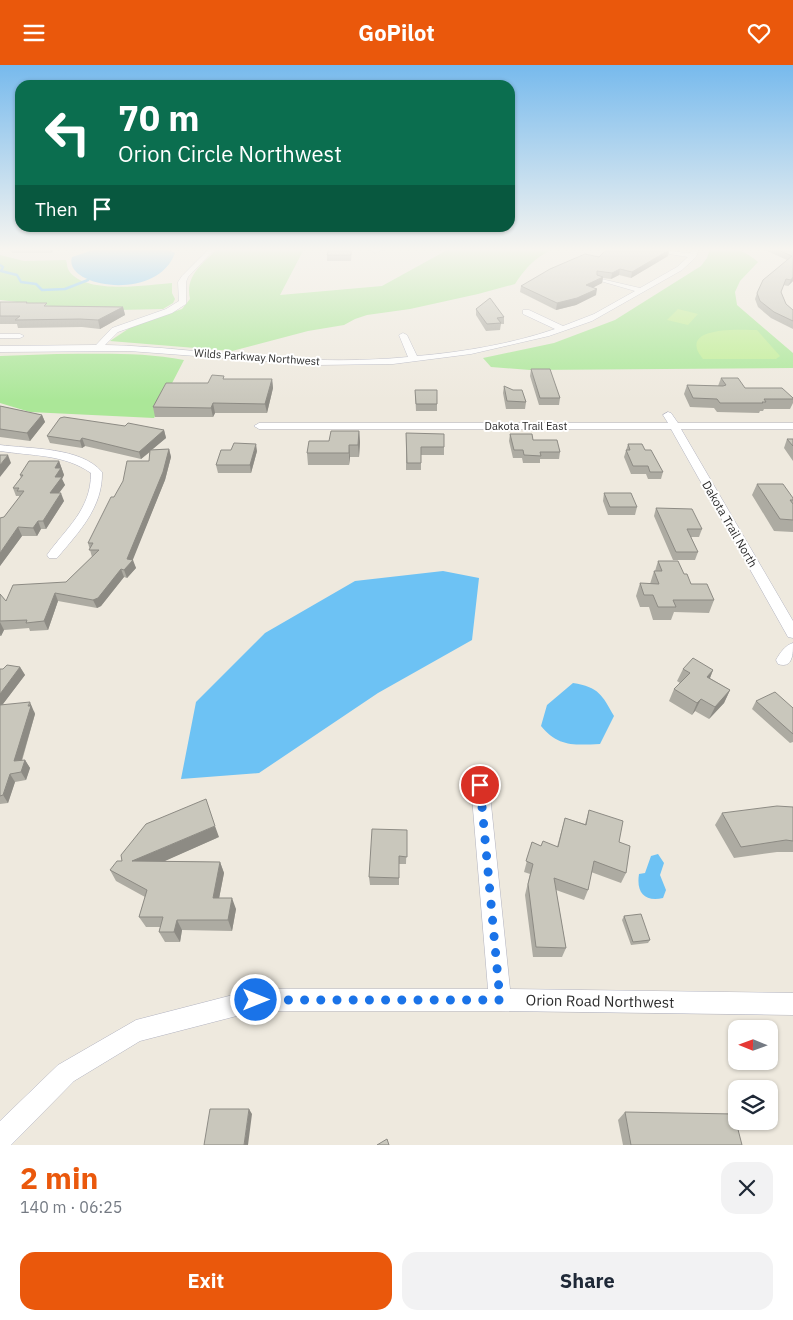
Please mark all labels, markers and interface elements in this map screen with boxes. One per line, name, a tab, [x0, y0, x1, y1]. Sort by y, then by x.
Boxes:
text: GoPilot	[358, 18, 435, 47]
icon: menu	[20, 19, 48, 47]
icon: heart	[745, 19, 773, 47]
text: 70 m	[118, 95, 200, 141]
icon: left	[35, 100, 100, 165]
text: Orion Circle Northwest	[118, 139, 342, 168]
icon: arrive	[88, 195, 116, 223]
text: Then	[35, 197, 78, 221]
street label: Wilds Parkway Northwest	[194, 346, 320, 368]
street label: Dakota Trail East	[485, 419, 568, 433]
street label: Dakota Trail North	[699, 478, 761, 570]
pin	[459, 764, 501, 806]
icon: arrive	[466, 771, 494, 799]
position arrow	[229, 973, 281, 1025]
street label: Orion Road Northwest	[525, 990, 675, 1012]
north arrow	[728, 1020, 778, 1070]
map controls	[728, 1020, 778, 1130]
button: layers	[728, 1080, 778, 1130]
text: 2 min	[20, 1158, 98, 1197]
button: close	[721, 1162, 773, 1214]
text: 140 m · 06:25	[20, 1197, 122, 1217]
button: Exit	[20, 1252, 392, 1310]
button: Share	[402, 1252, 773, 1310]

